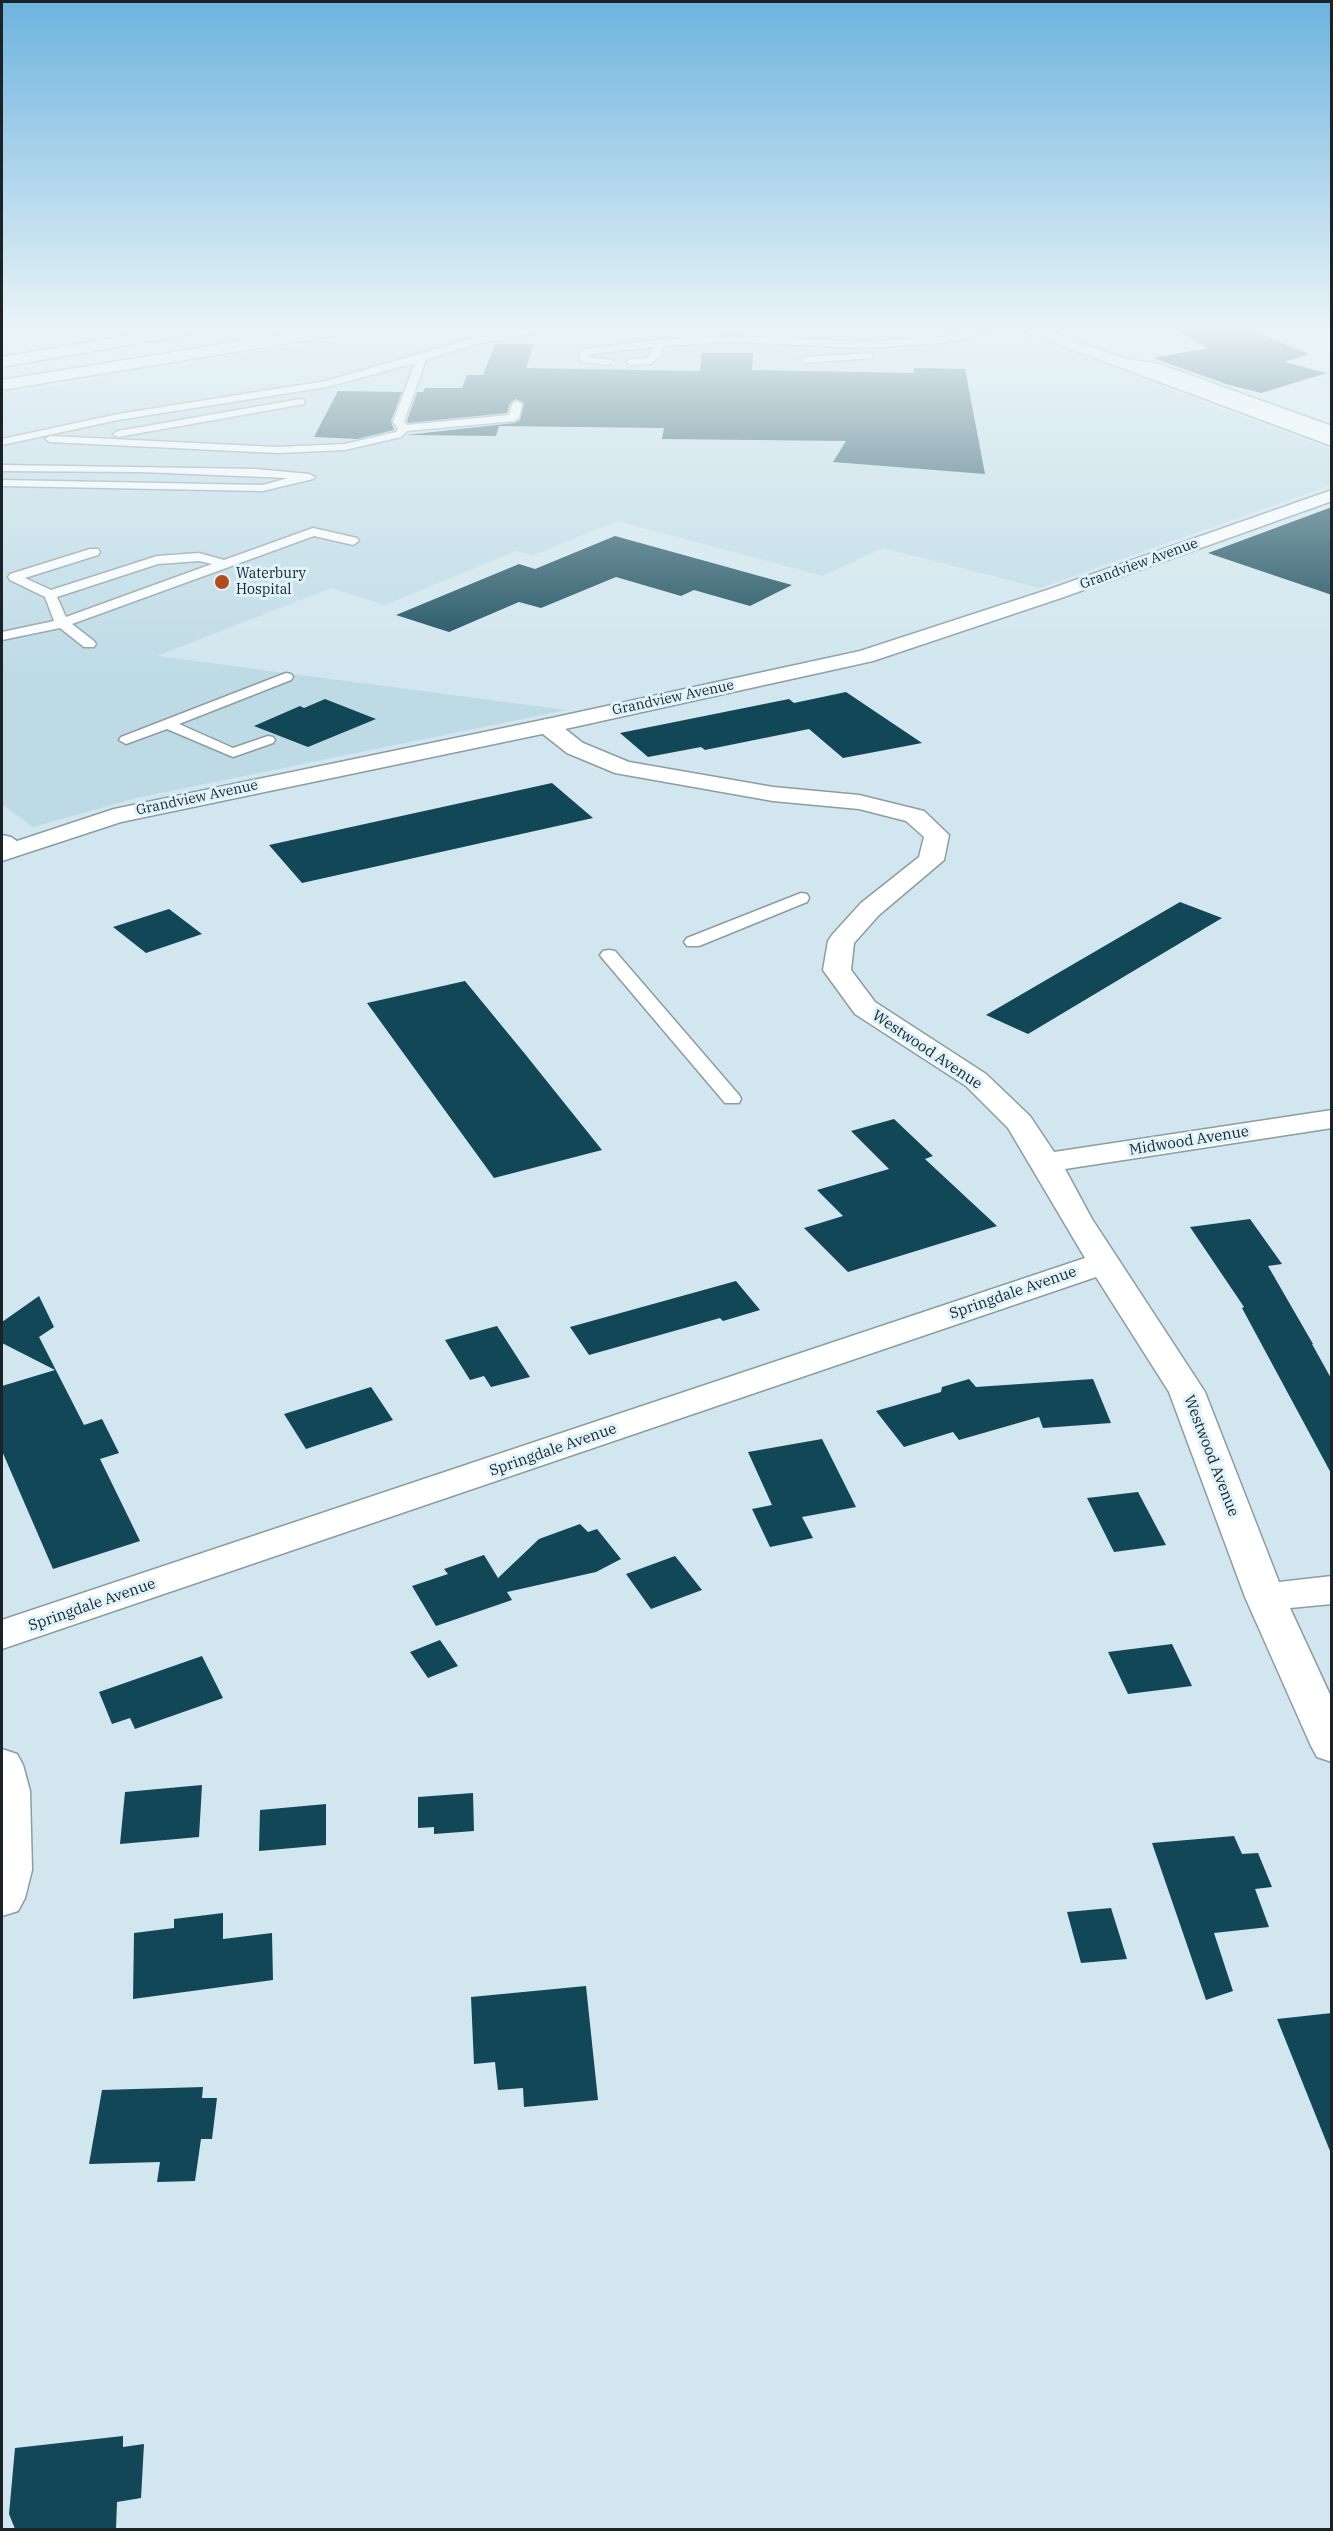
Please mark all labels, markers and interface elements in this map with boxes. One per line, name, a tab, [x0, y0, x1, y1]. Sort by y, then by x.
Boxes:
street label: Grandview Avenue	[1078, 535, 1200, 593]
place label: Waterbury Hospital	[236, 566, 306, 598]
marker: Waterbury Hospital	[213, 573, 231, 591]
street label: Grandview Avenue	[611, 677, 735, 719]
street label: Grandview Avenue	[135, 777, 259, 819]
street label: Westwood Avenue	[869, 1007, 985, 1093]
street label: Midwood Avenue	[1128, 1123, 1250, 1159]
street label: Springdale Avenue	[947, 1263, 1079, 1323]
street label: Westwood Avenue	[1180, 1393, 1242, 1519]
street label: Springdale Avenue	[487, 1420, 619, 1480]
street label: Springdale Avenue	[26, 1575, 158, 1635]

